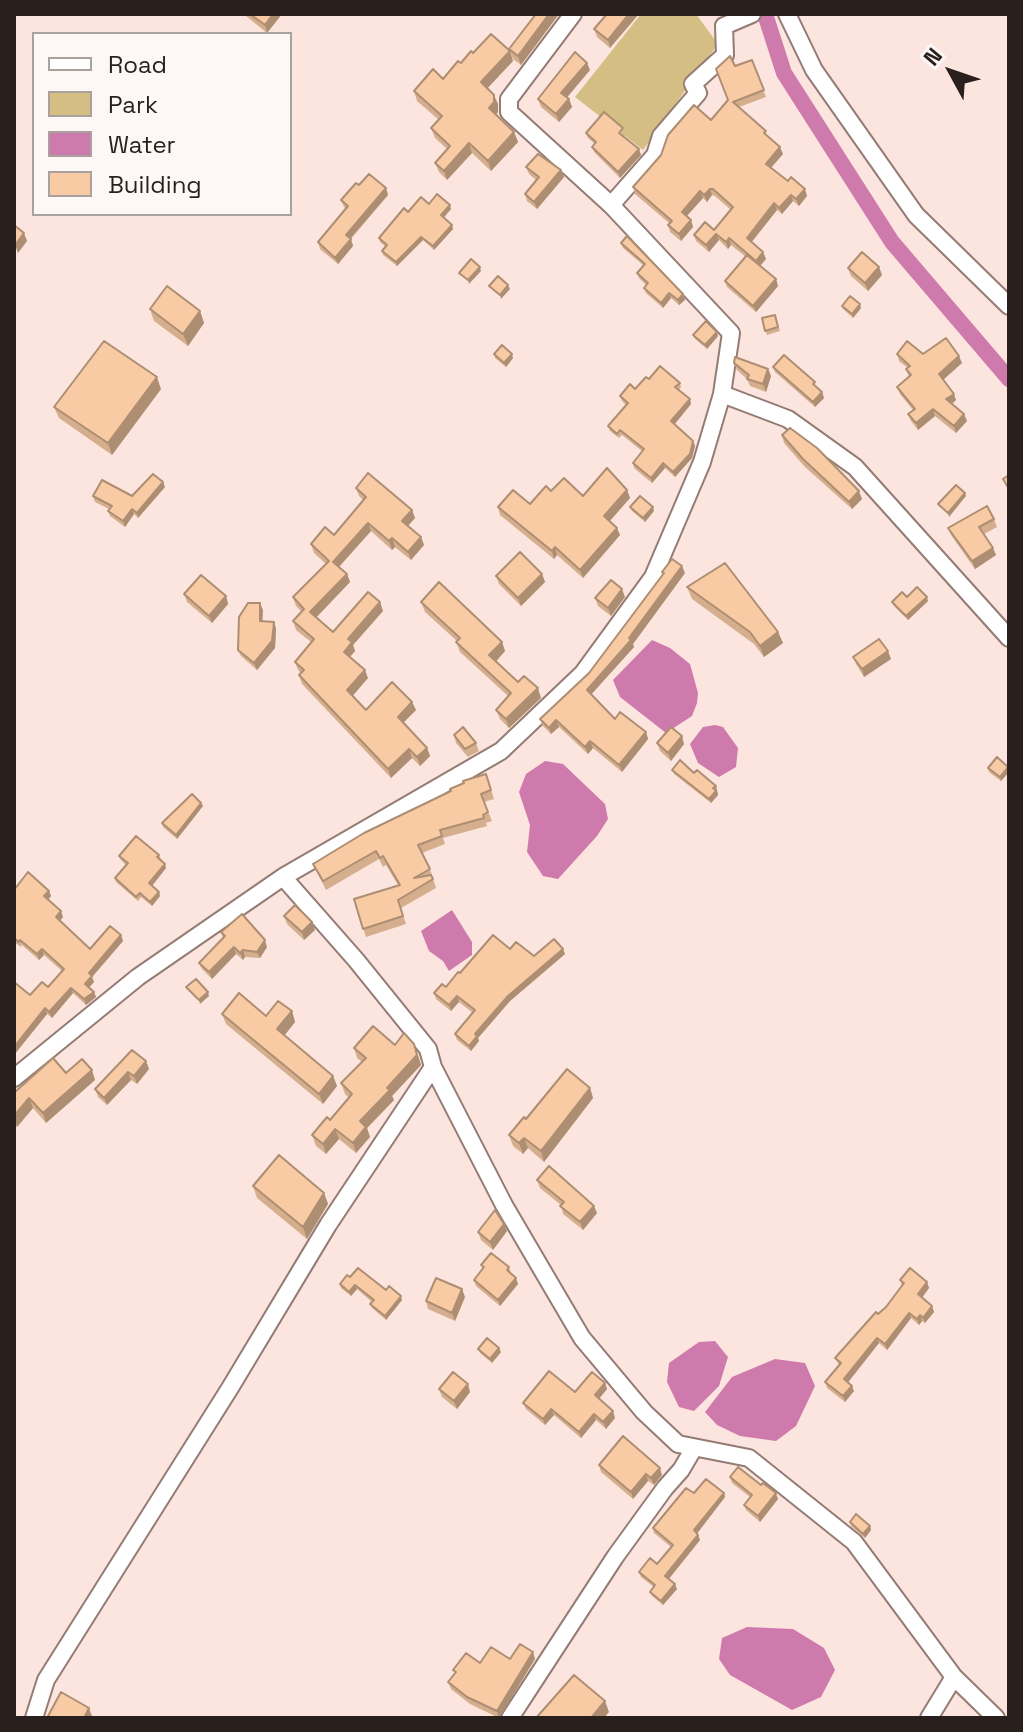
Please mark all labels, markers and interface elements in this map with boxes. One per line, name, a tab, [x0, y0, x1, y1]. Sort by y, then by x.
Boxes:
legend	[32, 32, 292, 216]
north arrow	[911, 32, 991, 112]
text: N	[917, 42, 948, 71]
text: Road	[108, 49, 167, 80]
text: Park	[108, 89, 158, 120]
text: Water	[108, 129, 176, 160]
text: Building	[108, 169, 202, 200]

